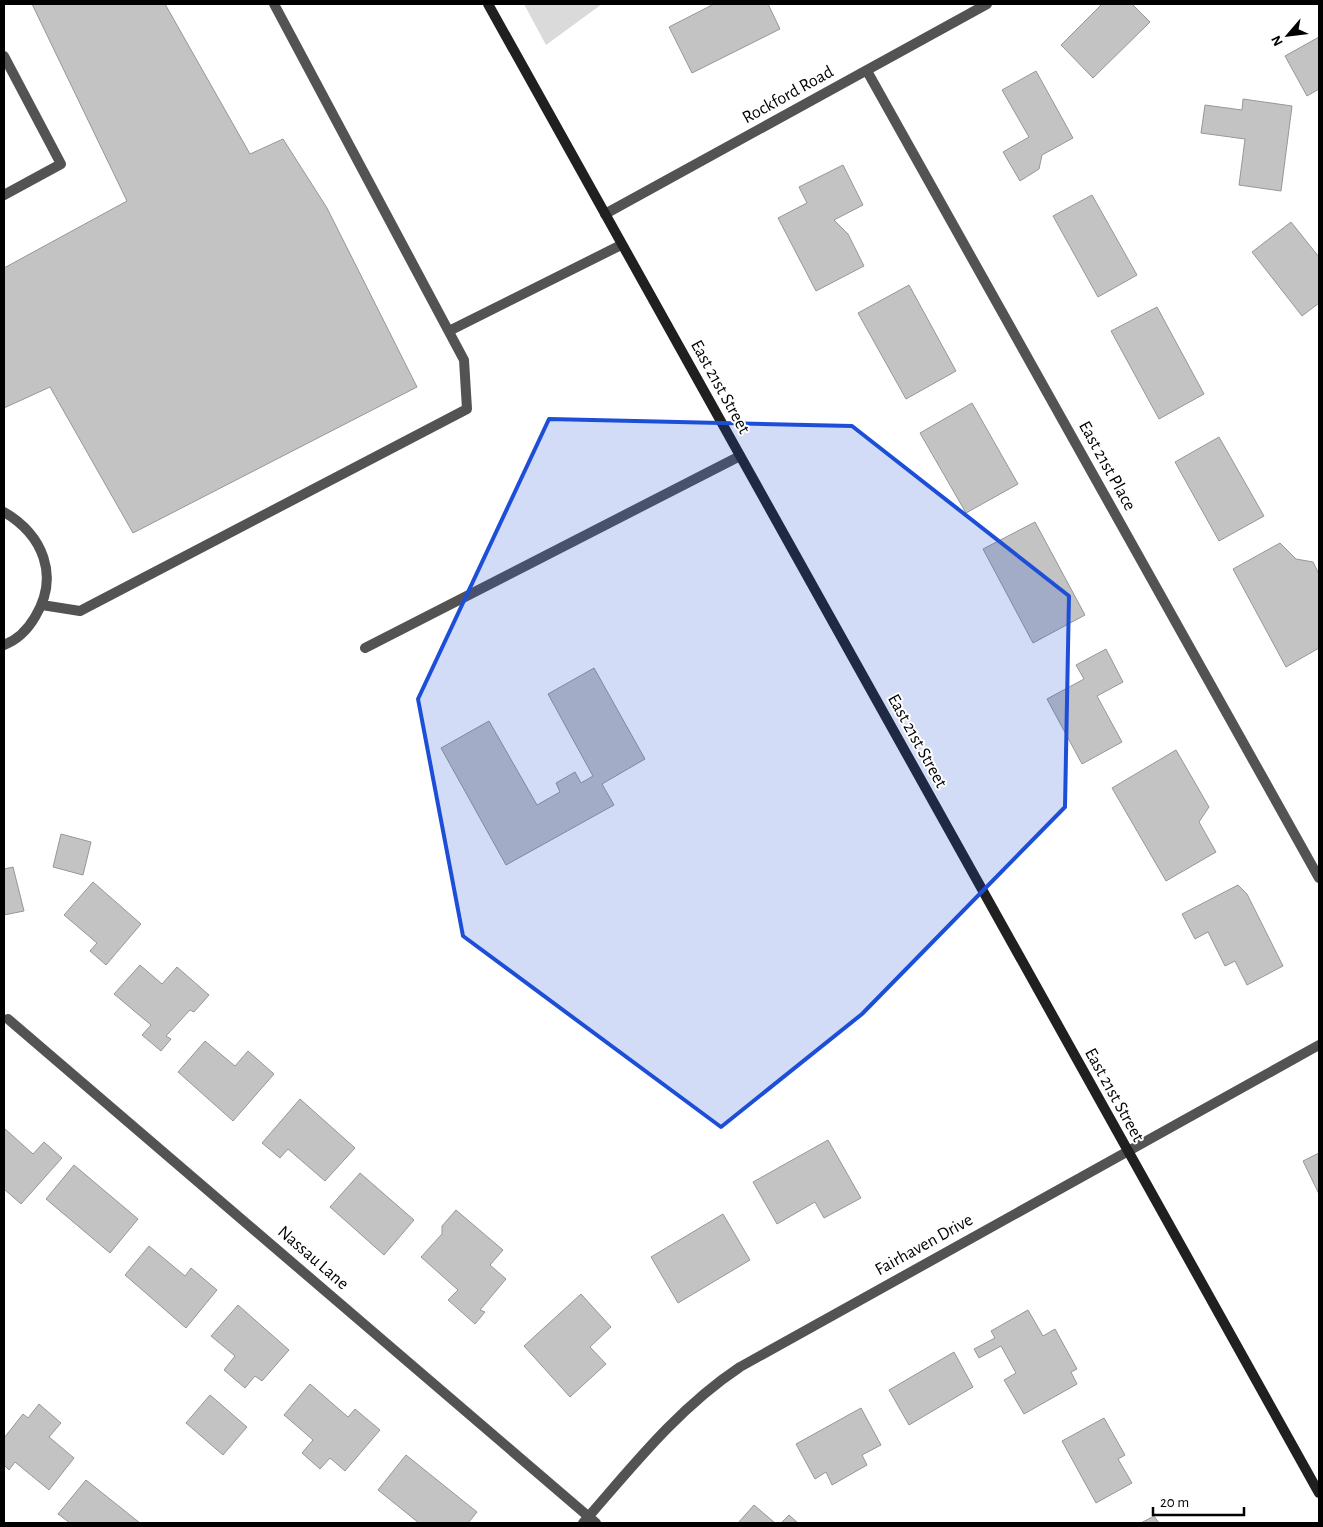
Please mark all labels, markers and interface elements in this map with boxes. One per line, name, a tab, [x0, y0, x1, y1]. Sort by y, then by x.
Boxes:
north arrow	[1263, 10, 1313, 60]
text: N	[1269, 33, 1286, 48]
street label: Rockford Road	[739, 63, 837, 127]
street label: East 21st Street	[687, 337, 753, 437]
street label: East 21st Place	[1075, 418, 1139, 514]
street label: East 21st Street	[884, 691, 950, 791]
street label: East 21st Street	[1081, 1045, 1147, 1145]
street label: Fairhaven Drive	[872, 1211, 976, 1279]
street label: Nassau Lane	[274, 1223, 352, 1293]
scale bar	[1153, 1484, 1244, 1516]
text: 20 m	[1160, 1495, 1189, 1510]

